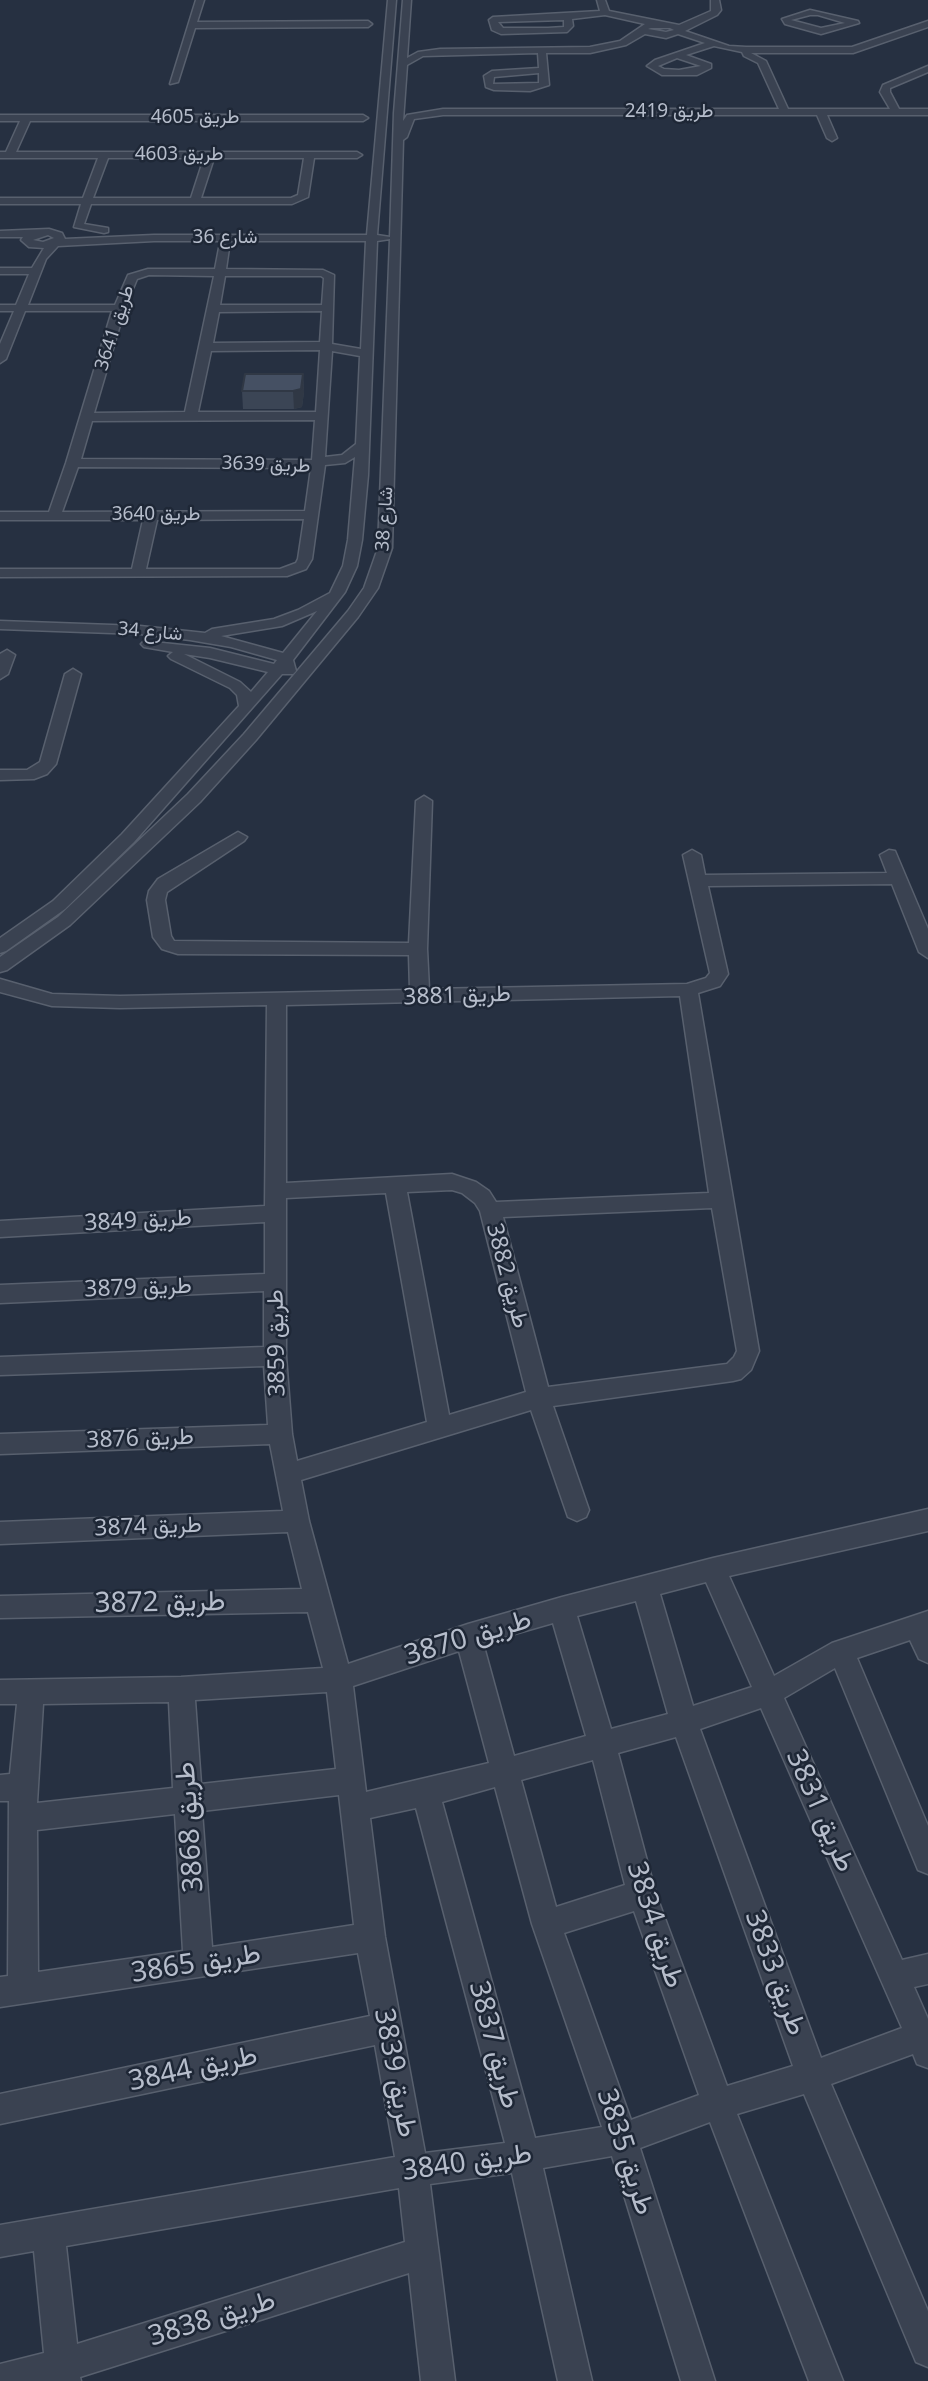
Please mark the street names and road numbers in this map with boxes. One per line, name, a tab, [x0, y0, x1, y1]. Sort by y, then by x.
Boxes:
street label: طريق 2419	[625, 101, 713, 123]
street label: طريق 4605	[151, 107, 239, 129]
street label: طريق 4603	[135, 144, 223, 166]
street label: شارع 36	[193, 227, 257, 249]
street label: طريق 3641	[90, 282, 140, 374]
street label: طريق 3639	[221, 452, 311, 478]
street label: شارع 38	[371, 486, 399, 552]
street label: طريق 3640	[112, 504, 200, 526]
street label: شارع 34	[117, 618, 183, 646]
street label: طريق 3881	[403, 980, 511, 1012]
street label: طريق 3849	[84, 1204, 192, 1238]
street label: طريق 3882	[480, 1221, 534, 1331]
street label: طريق 3879	[84, 1272, 192, 1304]
street label: طريق 3859	[262, 1289, 292, 1397]
street label: طريق 3876	[86, 1423, 194, 1455]
street label: طريق 3874	[94, 1511, 202, 1543]
street label: طريق 3872	[94, 1585, 226, 1621]
street label: طريق 3870	[401, 1603, 535, 1673]
street label: طريق 3831	[778, 1744, 862, 1878]
street label: طريق 3868	[169, 1761, 211, 1893]
street label: طريق 3834	[619, 1858, 691, 1992]
street label: طريق 3833	[737, 1906, 813, 2040]
street label: طريق 3865	[129, 1937, 263, 1991]
street label: طريق 3837	[461, 1978, 527, 2112]
street label: طريق 3839	[366, 2006, 424, 2140]
street label: طريق 3844	[126, 2039, 260, 2099]
street label: طريق 3835	[589, 2085, 661, 2219]
street label: طريق 3840	[400, 2137, 534, 2189]
street label: طريق 3838	[145, 2284, 279, 2354]

